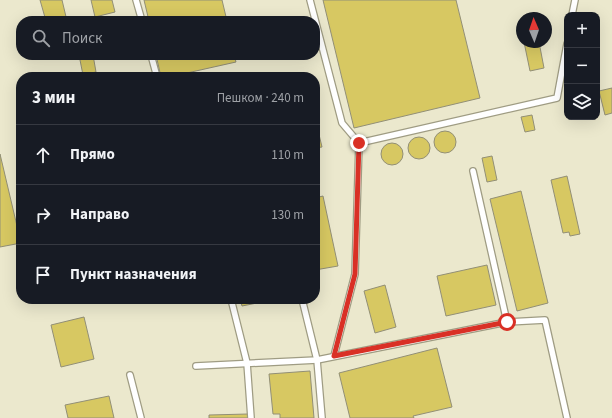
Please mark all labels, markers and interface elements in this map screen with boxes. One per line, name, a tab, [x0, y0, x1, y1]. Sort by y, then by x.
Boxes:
north arrow	[516, 12, 552, 48]
map controls	[564, 12, 600, 120]
button: +	[564, 12, 600, 48]
search box	[16, 16, 320, 60]
icon: search	[30, 27, 52, 49]
text: Поиск	[62, 28, 103, 49]
button: −	[564, 48, 600, 84]
button: layers	[564, 84, 600, 120]
text: 3 мин	[32, 86, 75, 110]
text: Пешком · 240 m	[217, 89, 304, 107]
route end	[350, 134, 368, 152]
icon: ahead	[32, 144, 54, 166]
text: Прямо	[70, 144, 115, 165]
text: 110 m	[271, 146, 304, 164]
icon: right	[32, 204, 54, 226]
text: Направо	[70, 204, 129, 225]
text: 130 m	[271, 206, 304, 224]
icon: arrive	[32, 264, 54, 286]
text: Пункт назначения	[70, 264, 197, 285]
route start	[498, 313, 516, 331]

